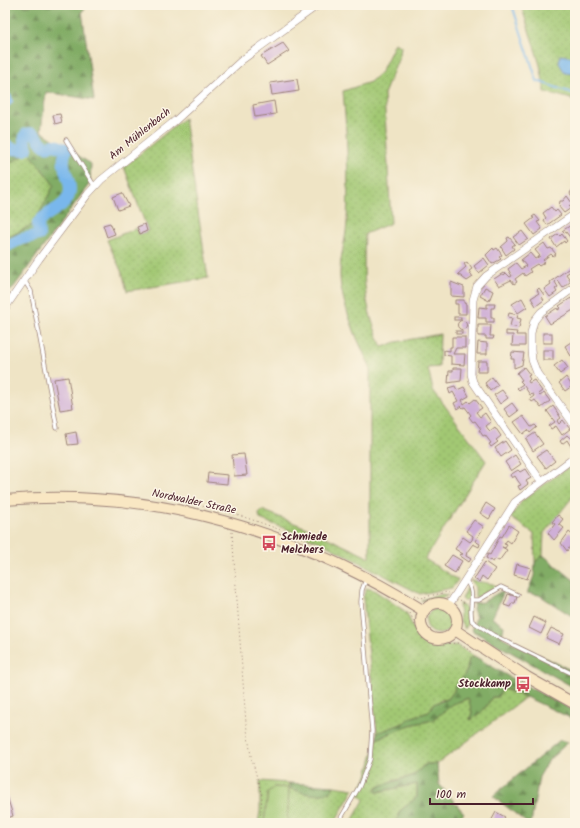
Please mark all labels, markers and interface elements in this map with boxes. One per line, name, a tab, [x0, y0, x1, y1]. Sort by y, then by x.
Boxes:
street label: Am Mühlenbach	[105, 103, 175, 165]
street label: Nordwalder Straße	[150, 484, 238, 520]
place label: Schmiede Melchers	[281, 528, 328, 559]
bus stop icon: Schmiede Melchers	[260, 534, 278, 552]
place label: Stockkamp	[458, 675, 511, 693]
bus stop icon: Stockkamp	[514, 675, 532, 693]
scale bar	[430, 780, 533, 806]
text: 100 m	[436, 785, 467, 804]

